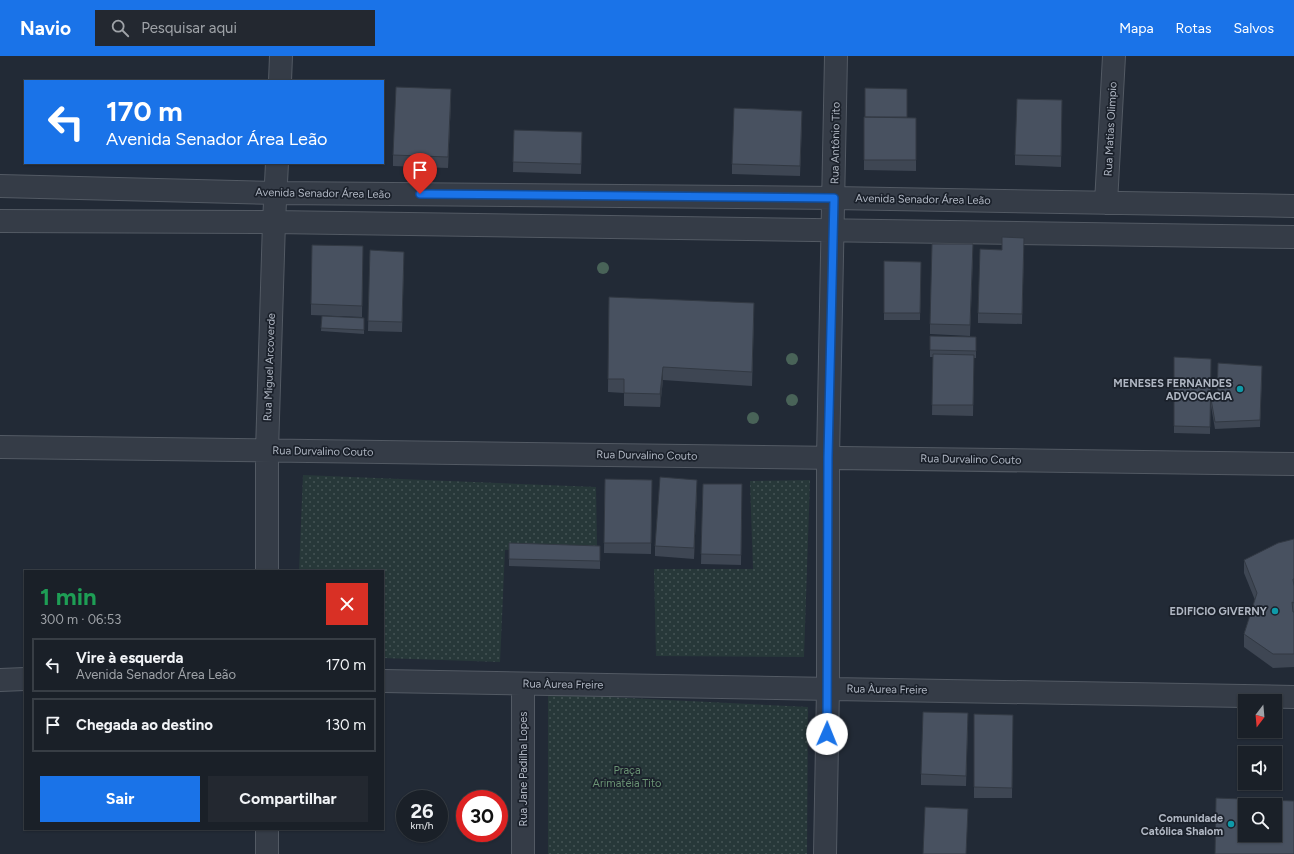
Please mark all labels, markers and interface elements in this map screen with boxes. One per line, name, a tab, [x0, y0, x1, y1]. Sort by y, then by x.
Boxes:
search box	[95, 10, 375, 46]
text: Navio	[20, 17, 71, 40]
icon: search	[109, 17, 131, 39]
text: Pesquisar aqui	[141, 19, 237, 37]
text: Mapa	[1119, 20, 1154, 37]
text: Rotas	[1176, 20, 1211, 37]
text: Salvos	[1233, 20, 1274, 37]
street label: Rua Matias Olimpio	[1102, 81, 1119, 177]
text: 170 m	[106, 94, 183, 128]
icon: left	[40, 96, 92, 148]
street label: Rua Antônio Tito	[828, 102, 843, 184]
text: Avenida Senador Área Leão	[106, 128, 327, 150]
pin	[403, 153, 437, 194]
icon: arrive	[409, 159, 431, 181]
street label: Avenida Senador Área Leão	[255, 186, 391, 201]
street label: Avenida Senador Área Leão	[855, 192, 991, 207]
street label: Rua Miguel Arcoverde	[261, 313, 278, 421]
place label: MENESES FERNANDES ADVOCACIA	[1113, 377, 1232, 403]
marker: MENESES FERNANDES ADVOCACIA	[1235, 384, 1245, 394]
street label: Rua Durvalino Couto	[272, 444, 374, 459]
street label: Rua Durvalino Couto	[596, 448, 698, 463]
street label: Rua Durvalino Couto	[920, 452, 1022, 467]
text: 1 min	[40, 582, 97, 611]
button: close	[326, 583, 368, 625]
place label: EDIFICIO GIVERNY	[1170, 605, 1268, 618]
marker: EDIFICIO GIVERNY	[1270, 606, 1280, 616]
text: 300 m · 06:53	[40, 612, 121, 627]
text: Vire à esquerda	[76, 649, 183, 667]
icon: left	[42, 654, 64, 676]
text: 170 m	[326, 656, 366, 674]
text: Avenida Senador Área Leão	[76, 667, 236, 682]
street label: Rua Àurea Freire	[522, 676, 604, 692]
street label: Rua Àurea Freire	[846, 681, 928, 697]
north arrow	[1238, 694, 1282, 738]
map controls	[1238, 694, 1282, 842]
street label: Rua Jane Padilha Lopes	[517, 712, 530, 826]
position arrow	[806, 713, 848, 755]
icon: arrive	[42, 714, 64, 736]
text: Chegada ao destino	[76, 716, 213, 734]
text: 130 m	[326, 716, 366, 734]
button: sound	[1238, 746, 1282, 790]
park label: Praça Arimatéia Tito	[593, 764, 661, 790]
button: Sair	[40, 776, 200, 822]
button: Compartilhar	[208, 776, 368, 822]
speed limit sign: 30	[456, 790, 508, 842]
button: search	[1238, 798, 1282, 842]
text: 26	[410, 799, 434, 823]
place label: Comunidade Católica Shalom	[1141, 812, 1223, 838]
text: km/h	[411, 819, 433, 832]
marker: Comunidade Católica Shalom	[1226, 819, 1236, 829]

